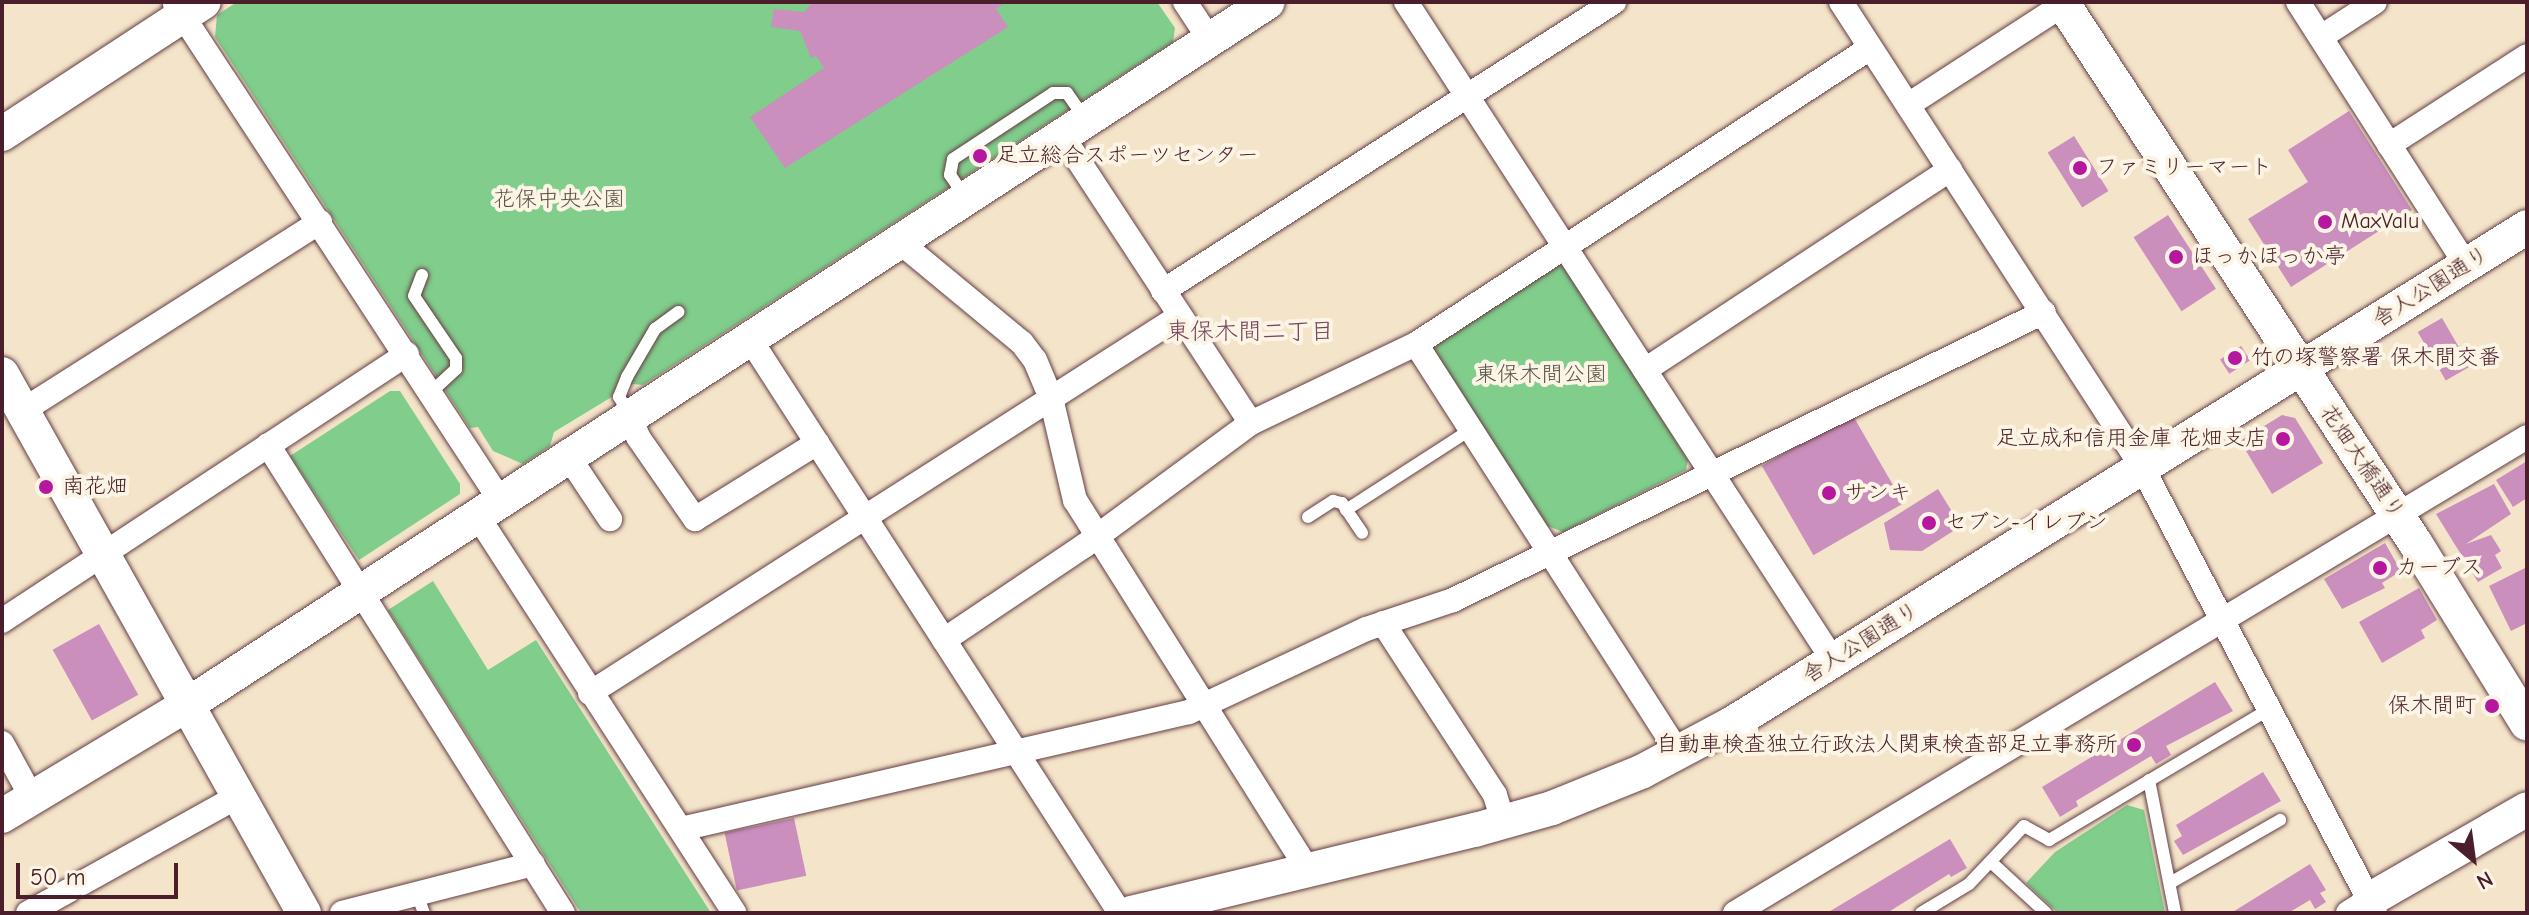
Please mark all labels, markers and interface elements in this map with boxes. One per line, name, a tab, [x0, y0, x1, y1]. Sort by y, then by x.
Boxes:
place label: 足立総合スポーツセンター	[996, 143, 1260, 169]
marker: 足立総合スポーツセンター	[971, 147, 989, 165]
place label: ファミリーマート	[2096, 155, 2272, 181]
marker: ファミリーマート	[2071, 159, 2089, 177]
park label: 花保中央公園	[493, 187, 625, 213]
place label: MaxValu	[2341, 209, 2419, 235]
marker: MaxValu	[2316, 213, 2334, 231]
street label: 舎人公園通り	[2368, 241, 2494, 333]
place label: ほっかほっか亭	[2192, 244, 2346, 270]
marker: ほっかほっか亭	[2167, 248, 2185, 266]
district label: 東保木間二丁目	[1166, 318, 1334, 346]
place label: 竹の塚警察署 保木間交番	[2251, 345, 2500, 371]
marker: 竹の塚警察署 保木間交番	[2226, 349, 2244, 367]
park label: 東保木間公園	[1475, 362, 1607, 388]
street label: 花畑大橋通り	[2314, 400, 2410, 524]
place label: 足立成和信用金庫 花畑支店	[1996, 426, 2267, 452]
marker: 足立成和信用金庫 花畑支店	[2274, 430, 2292, 448]
place label: 南花畑	[62, 474, 128, 500]
marker: 南花畑	[37, 478, 55, 496]
place label: サンキ	[1845, 480, 1911, 506]
marker: サンキ	[1820, 484, 1838, 502]
place label: セブン-イレブン	[1945, 510, 2108, 536]
marker: セブン-イレブン	[1920, 514, 1938, 532]
place label: カーブス	[2396, 555, 2484, 581]
marker: カーブス	[2371, 559, 2389, 577]
street label: 舎人公園通り	[1798, 597, 1924, 689]
place label: 保木間町	[2388, 693, 2476, 719]
marker: 保木間町	[2483, 697, 2501, 715]
place label: 自動車検査独立行政法人関東検査部足立事務所	[1656, 732, 2118, 758]
marker: 自動車検査独立行政法人関東検査部足立事務所	[2125, 736, 2143, 754]
north arrow	[2433, 819, 2513, 899]
scale bar	[20, 847, 182, 897]
text: 50 m	[30, 863, 86, 891]
text: N	[2472, 865, 2497, 895]

